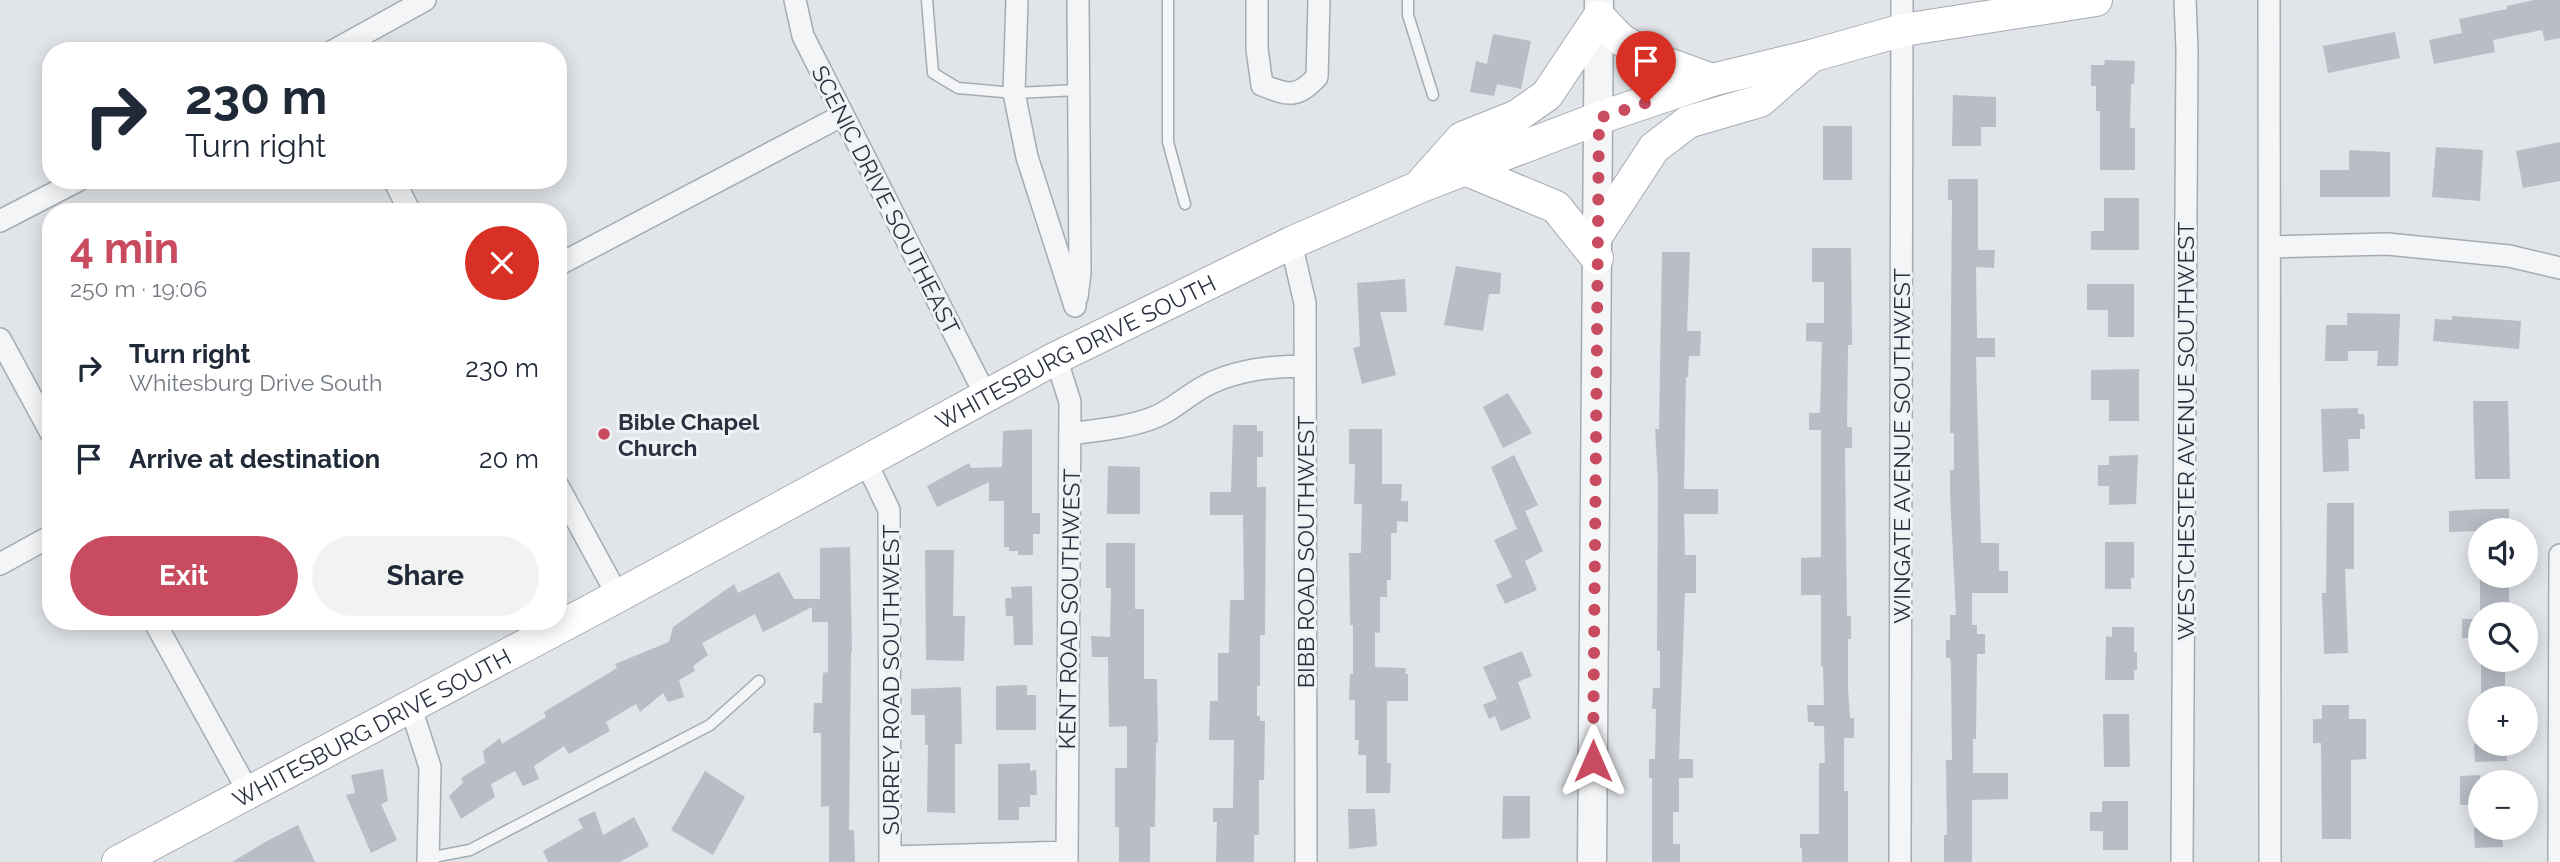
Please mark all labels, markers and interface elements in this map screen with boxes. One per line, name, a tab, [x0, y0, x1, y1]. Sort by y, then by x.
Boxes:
pin	[1616, 31, 1676, 103]
icon: arrive	[1627, 42, 1665, 80]
street label: SCENIC DRIVE SOUTHEAST	[806, 61, 966, 339]
text: 230 m	[185, 68, 327, 125]
icon: right	[70, 70, 161, 161]
text: Turn right	[185, 127, 326, 164]
street label: WESTCHESTER AVENUE SOUTHWEST	[2172, 222, 2199, 640]
text: 4 min	[70, 224, 179, 273]
button: close	[465, 226, 539, 300]
street label: WINGATE AVENUE SOUTHWEST	[1888, 268, 1915, 624]
street label: WHITESBURG DRIVE SOUTH	[931, 269, 1220, 435]
text: 250 m · 19:06	[70, 275, 207, 302]
text: Turn right	[129, 339, 250, 369]
icon: right	[70, 349, 108, 387]
text: 230 m	[465, 353, 539, 383]
text: Whitesburg Drive South	[129, 369, 382, 396]
place label: Bible Chapel Church	[618, 408, 760, 461]
street label: BIBB ROAD SOUTHWEST	[1292, 416, 1319, 688]
marker: Bible Chapel Church	[596, 426, 612, 442]
icon: arrive	[70, 440, 108, 478]
text: Arrive at destination	[129, 444, 380, 474]
text: 20 m	[479, 444, 539, 474]
street label: KENT ROAD SOUTHWEST	[1053, 468, 1085, 750]
map controls	[2468, 518, 2538, 840]
button: sound	[2468, 518, 2538, 588]
street label: SURREY ROAD SOUTHWEST	[877, 525, 904, 835]
button: Exit	[70, 536, 298, 616]
button: Share	[312, 536, 539, 616]
button: search	[2468, 602, 2538, 672]
street label: WHITESBURG DRIVE SOUTH	[228, 642, 515, 812]
button: +	[2468, 686, 2538, 756]
position arrow	[1556, 724, 1630, 798]
button: −	[2468, 770, 2538, 840]

